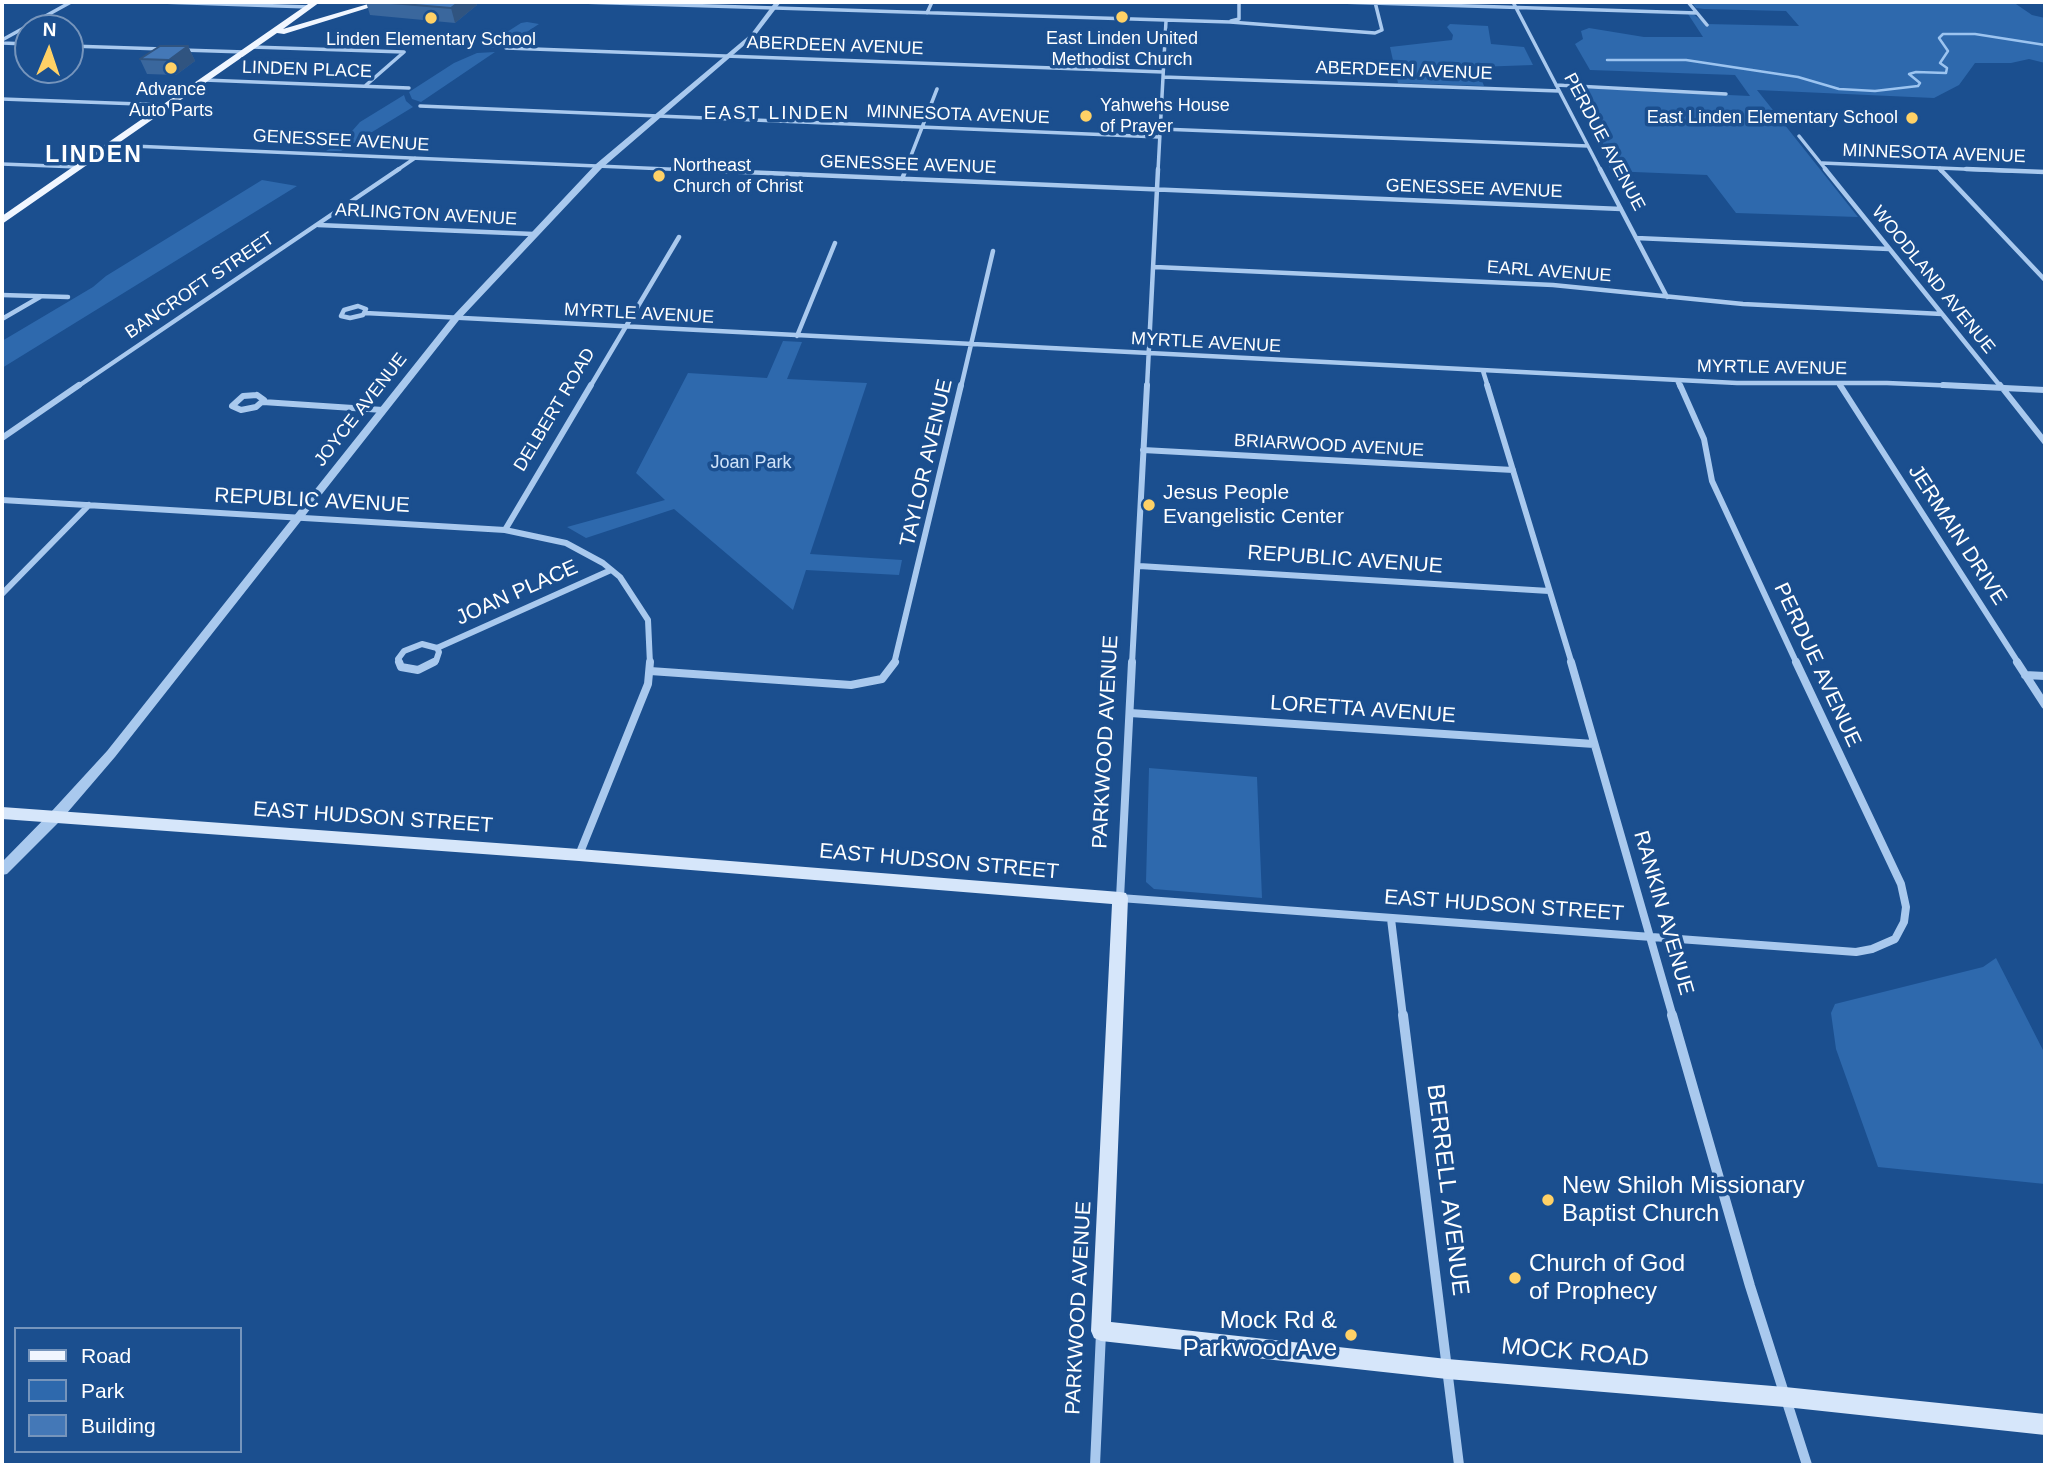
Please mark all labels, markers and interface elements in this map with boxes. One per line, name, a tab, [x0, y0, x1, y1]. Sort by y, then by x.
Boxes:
marker: East Linden United Methodist Church	[1114, 9, 1130, 25]
marker: Linden Elementary School	[423, 10, 439, 26]
north arrow	[14, 14, 84, 84]
text: N	[42, 19, 57, 40]
place label: East Linden United Methodist Church	[1046, 28, 1198, 70]
place label: Linden Elementary School	[326, 29, 536, 51]
street label: ABERDEEN AVENUE	[746, 32, 924, 60]
street label: LINDEN PLACE	[242, 57, 372, 83]
street label: ABERDEEN AVENUE	[1315, 57, 1493, 85]
marker: Advance Auto Parts	[163, 60, 179, 76]
street label: PERDUE AVENUE	[1559, 70, 1649, 214]
place label: Advance Auto Parts	[129, 79, 213, 122]
place label: Yahwehs House of Prayer	[1100, 95, 1230, 138]
street label: MINNESOTA AVENUE	[866, 101, 1050, 129]
district label: EAST LINDEN	[705, 103, 849, 125]
place label: East Linden Elementary School	[1647, 107, 1898, 129]
marker: Yahwehs House of Prayer	[1078, 108, 1094, 124]
marker: East Linden Elementary School	[1904, 110, 1920, 126]
street label: GENESSEE AVENUE	[252, 126, 430, 156]
street label: MINNESOTA AVENUE	[1842, 140, 2026, 168]
district label: LINDEN	[46, 142, 142, 170]
street label: GENESSEE AVENUE	[819, 151, 997, 179]
place label: Northeast Church of Christ	[673, 155, 803, 198]
marker: Northeast Church of Christ	[651, 168, 667, 184]
street label: GENESSEE AVENUE	[1385, 175, 1563, 203]
street label: ARLINGTON AVENUE	[334, 199, 518, 231]
street label: WOODLAND AVENUE	[1867, 202, 1999, 358]
street label: BANCROFT STREET	[121, 228, 279, 344]
street label: EARL AVENUE	[1486, 257, 1612, 287]
street label: MYRTLE AVENUE	[563, 299, 715, 329]
street label: MYRTLE AVENUE	[1130, 328, 1282, 358]
street label: DELBERT ROAD	[510, 345, 600, 475]
street label: JOYCE AVENUE	[310, 349, 412, 471]
street label: MYRTLE AVENUE	[1697, 356, 1847, 380]
street label: TAYLOR AVENUE	[895, 377, 959, 549]
street label: BRIARWOOD AVENUE	[1233, 430, 1425, 462]
park label: Joan Park	[710, 452, 792, 474]
street label: JERMAIN DRIVE	[1902, 460, 2012, 610]
place label: Jesus People Evangelistic Center	[1163, 480, 1344, 530]
street label: REPUBLIC AVENUE	[214, 483, 410, 519]
marker: Jesus People Evangelistic Center	[1141, 497, 1157, 513]
street label: REPUBLIC AVENUE	[1247, 541, 1443, 579]
street label: JOAN PLACE	[452, 555, 582, 631]
street label: PERDUE AVENUE	[1768, 579, 1866, 751]
street label: PARKWOOD AVENUE	[1088, 635, 1124, 849]
street label: LORETTA AVENUE	[1269, 691, 1457, 729]
street label: EAST HUDSON STREET	[252, 797, 494, 839]
street label: RANKIN AVENUE	[1627, 828, 1699, 998]
street label: EAST HUDSON STREET	[818, 839, 1060, 885]
street label: EAST HUDSON STREET	[1383, 885, 1625, 927]
street label: BERRELL AVENUE	[1420, 1083, 1474, 1297]
place label: New Shiloh Missionary Baptist Church	[1562, 1172, 1805, 1228]
marker: New Shiloh Missionary Baptist Church	[1540, 1192, 1556, 1208]
street label: PARKWOOD AVENUE	[1061, 1201, 1097, 1415]
place label: Church of God of Prophecy	[1529, 1250, 1685, 1306]
marker: Church of God of Prophecy	[1507, 1270, 1523, 1286]
place label: Mock Rd & Parkwood Ave	[1183, 1307, 1337, 1363]
legend	[14, 1327, 242, 1453]
marker: Mock Rd & Parkwood Ave	[1343, 1327, 1359, 1343]
street label: MOCK ROAD	[1500, 1332, 1650, 1374]
text: Road	[81, 1344, 131, 1367]
text: Park	[81, 1379, 124, 1402]
text: Building	[81, 1414, 156, 1437]

